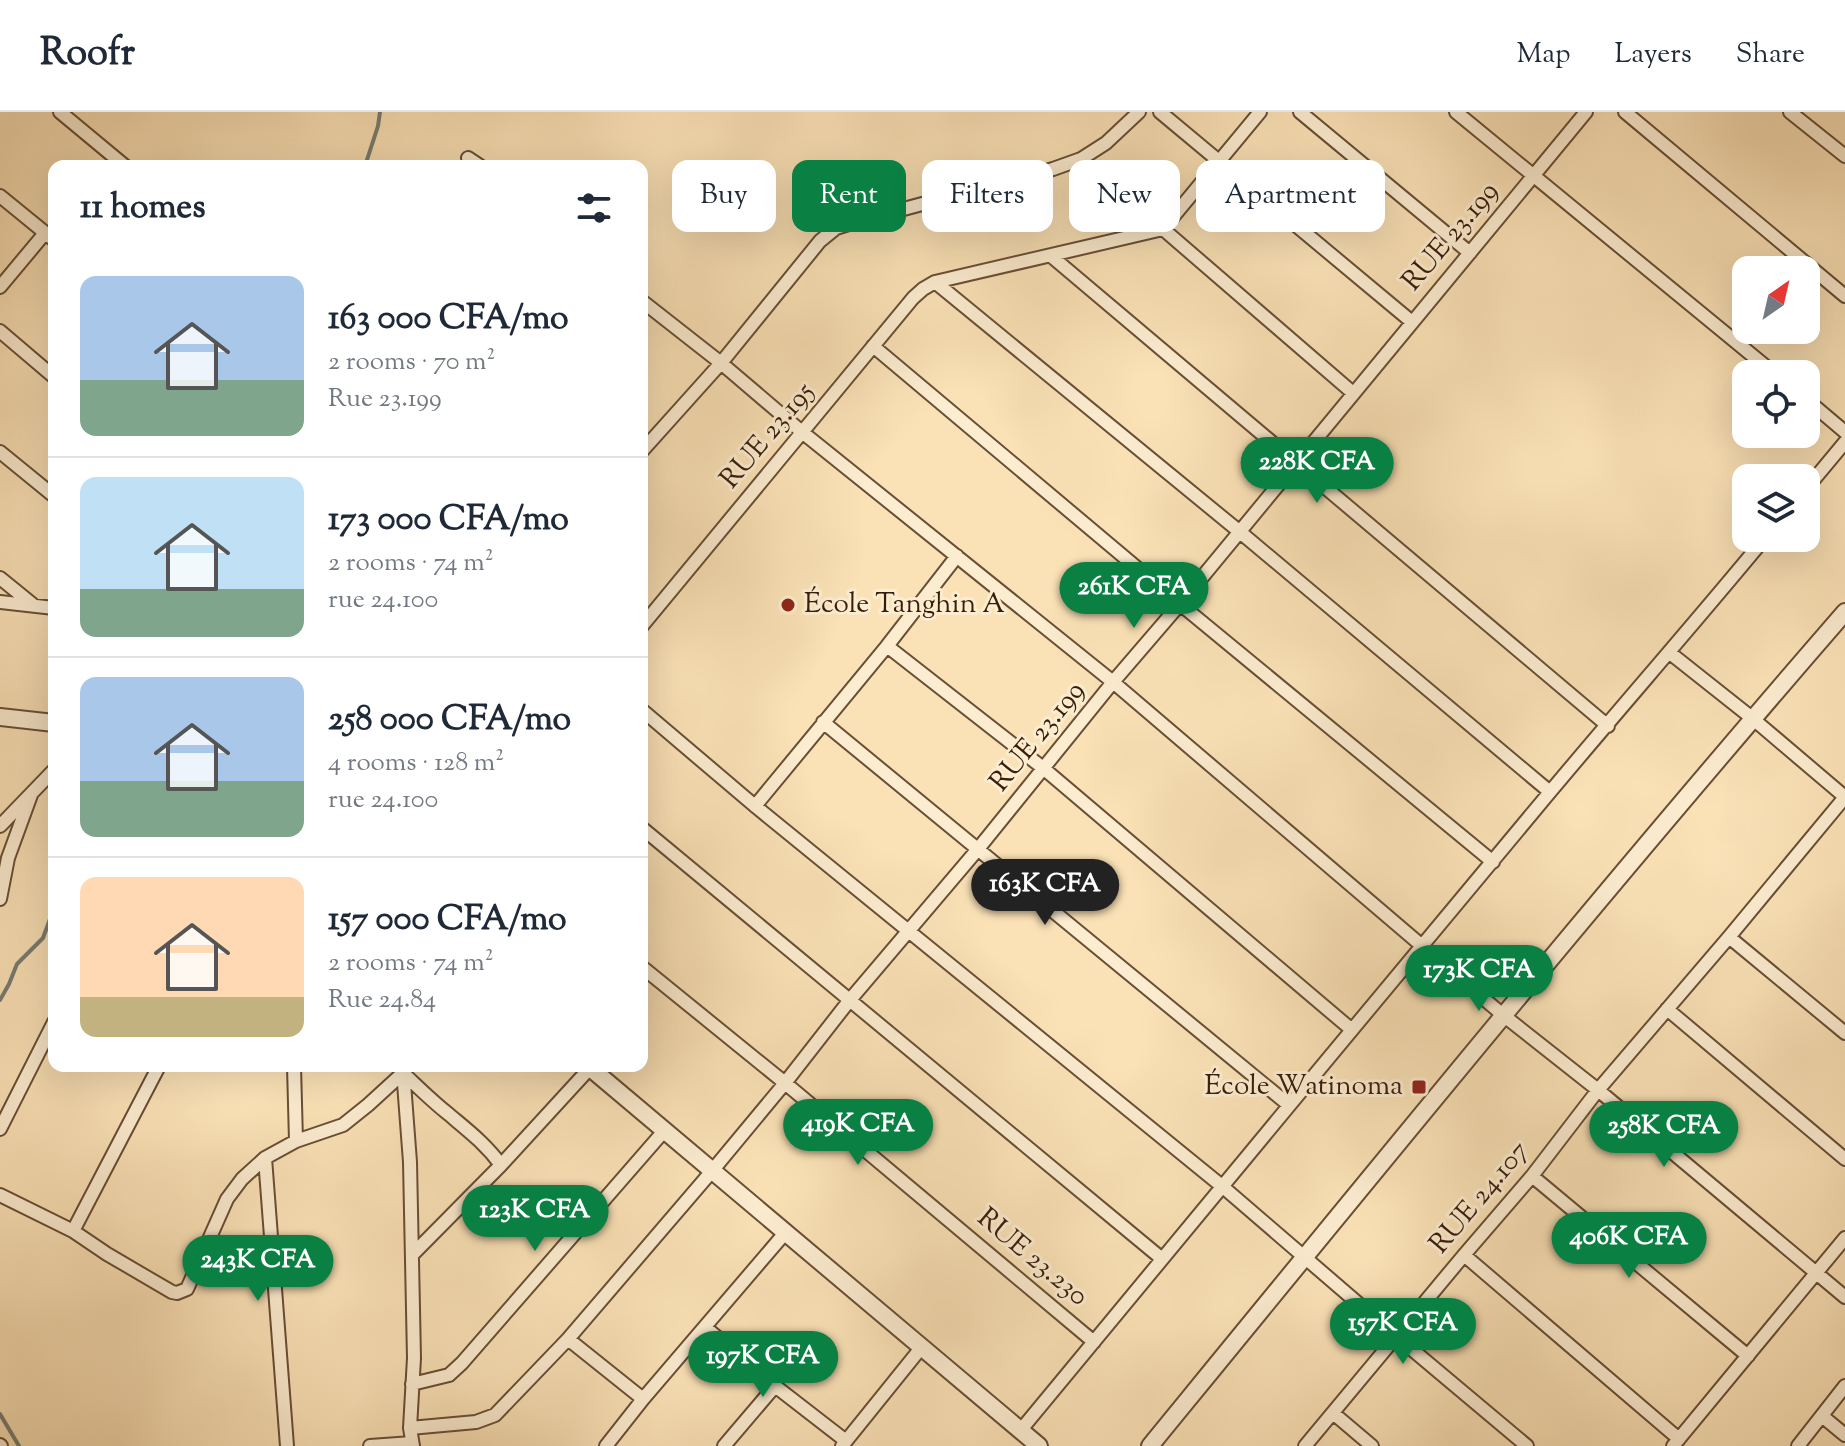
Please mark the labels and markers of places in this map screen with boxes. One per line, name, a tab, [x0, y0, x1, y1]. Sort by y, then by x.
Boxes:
pin: 228K CFA	[1234, 437, 1400, 505]
pin: 261K CFA	[1051, 562, 1217, 630]
place label: École Tanghin A	[804, 585, 1005, 625]
marker: École Tanghin A	[779, 596, 797, 614]
pin: 163K CFA	[962, 859, 1128, 927]
pin: 173K CFA	[1396, 945, 1562, 1013]
place label: École Watinoma	[1204, 1067, 1403, 1107]
marker: École Watinoma	[1410, 1078, 1428, 1096]
pin: 419K CFA	[775, 1099, 941, 1167]
pin: 258K CFA	[1581, 1101, 1747, 1169]
pin: 123K CFA	[452, 1185, 618, 1253]
pin: 406K CFA	[1546, 1212, 1712, 1280]
pin: 243K CFA	[175, 1235, 341, 1303]
pin: 157K CFA	[1320, 1298, 1486, 1366]
pin: 197K CFA	[680, 1331, 846, 1399]

